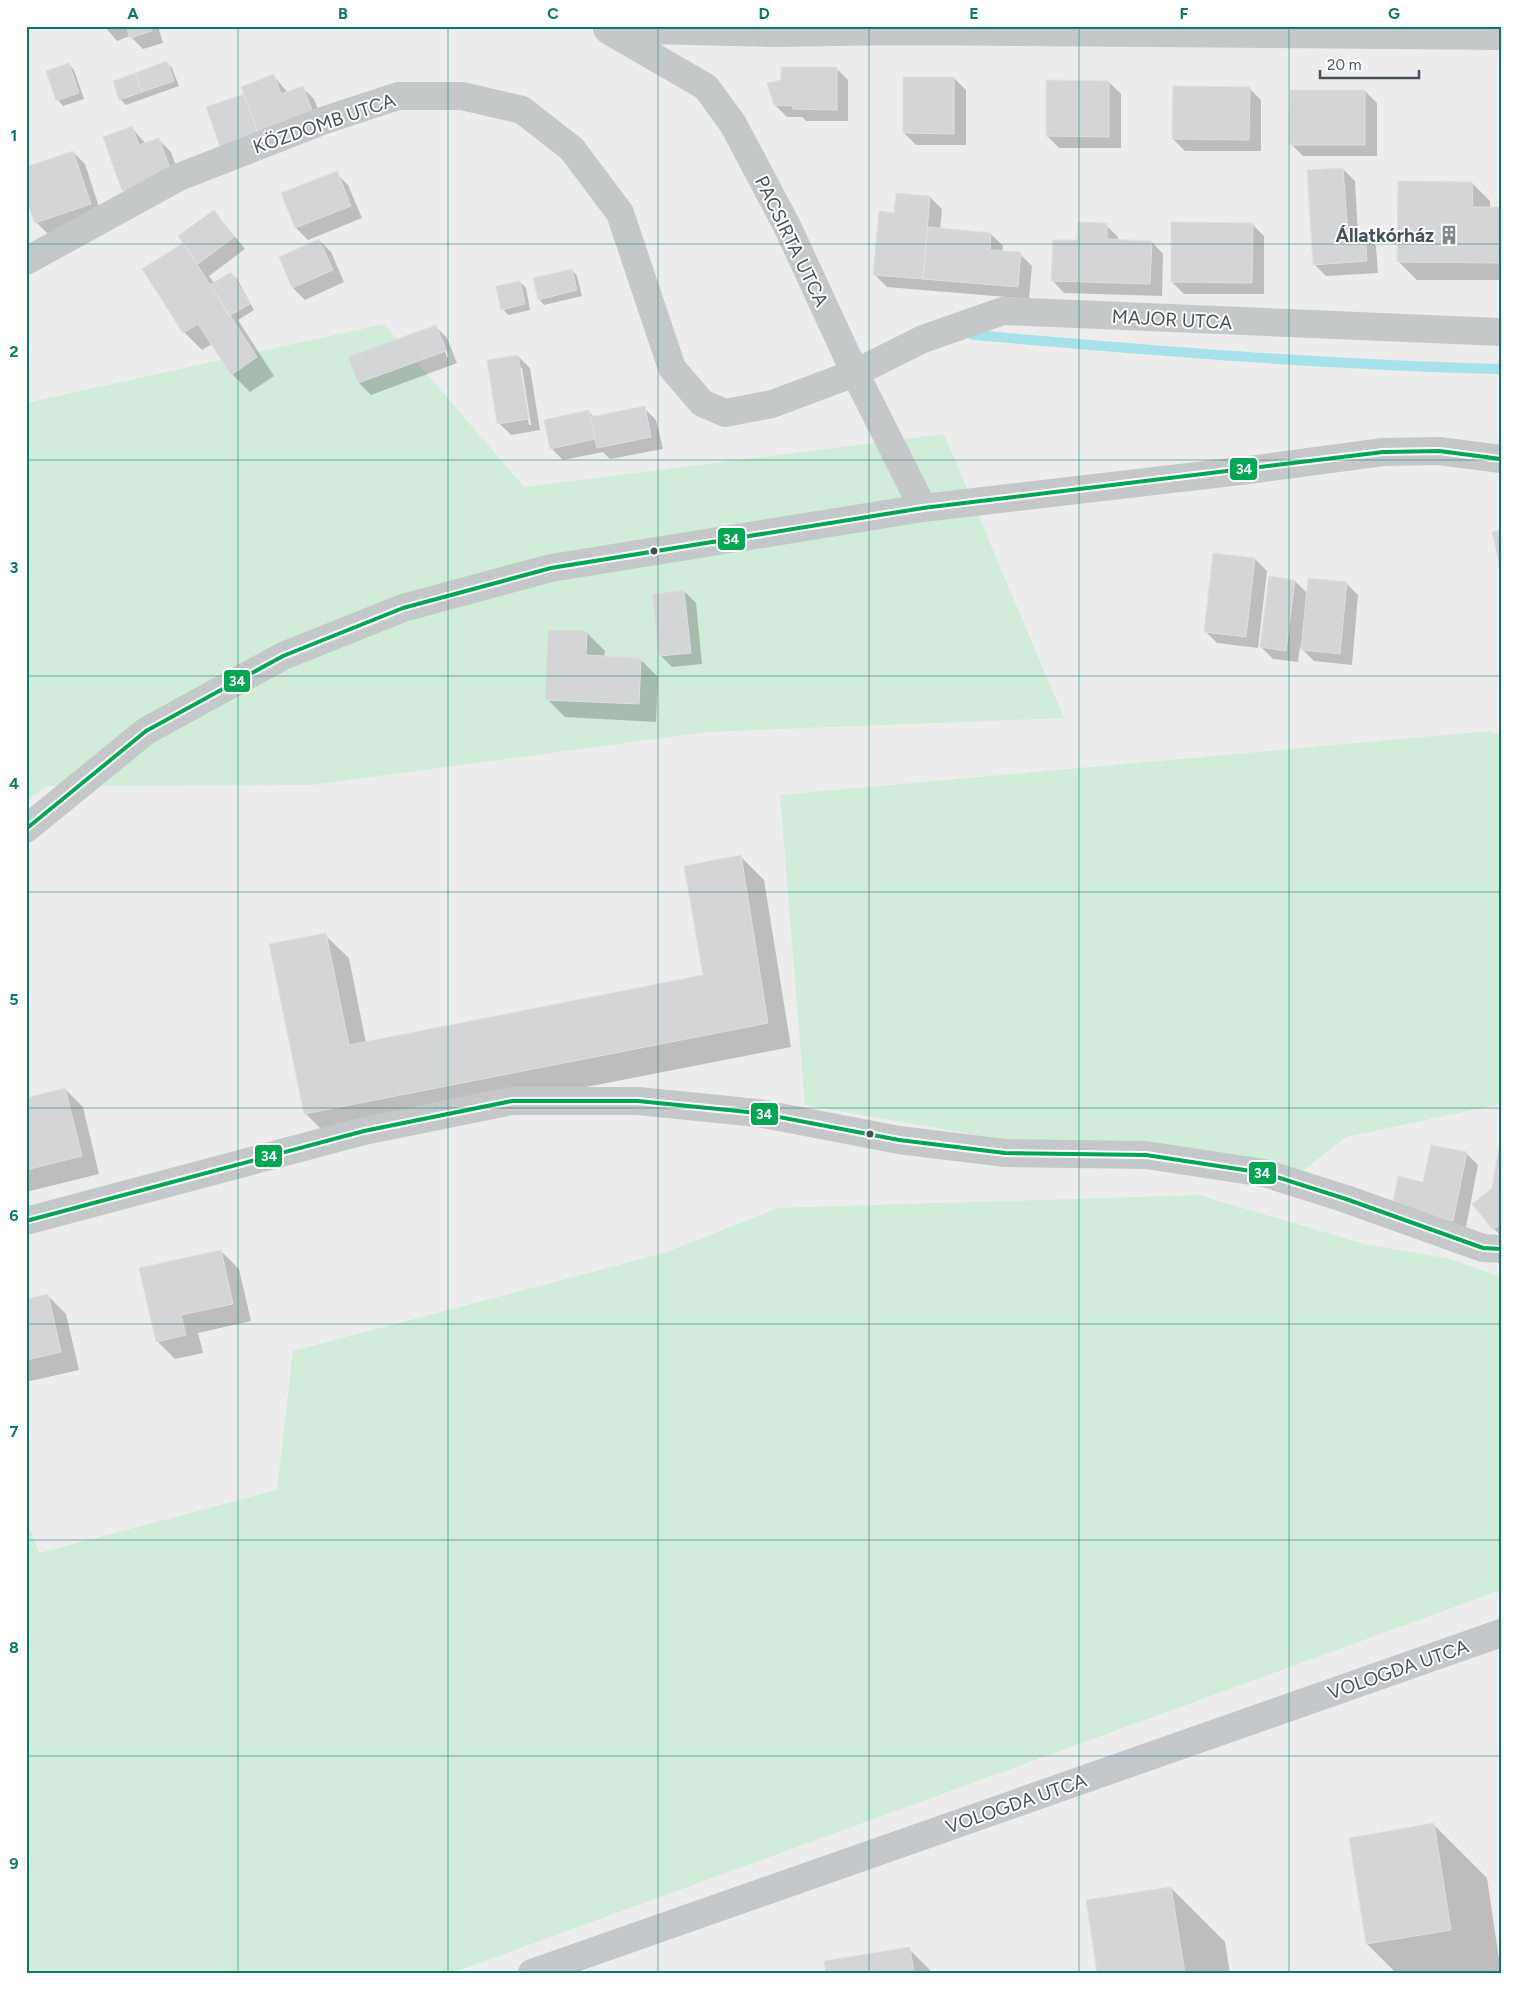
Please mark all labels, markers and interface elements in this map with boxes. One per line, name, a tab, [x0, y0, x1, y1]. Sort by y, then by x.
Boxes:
text: A	[127, 4, 139, 23]
text: B	[338, 4, 348, 23]
text: C	[547, 4, 559, 23]
text: D	[758, 4, 770, 23]
text: E	[969, 4, 979, 23]
text: F	[1180, 4, 1189, 23]
text: G	[1388, 4, 1400, 23]
scale bar	[1320, 48, 1418, 80]
text: 20 m	[1327, 56, 1361, 74]
street label: KÖZDOMB UTCA	[250, 88, 398, 159]
text: 1	[11, 126, 17, 145]
street label: PACSIRTA UTCA	[750, 172, 833, 311]
place label: Állatkórház	[1335, 224, 1434, 247]
building icon: Állatkórház	[1438, 224, 1460, 246]
street label: MAJOR UTCA	[1111, 305, 1233, 334]
text: 2	[9, 342, 19, 361]
line badge: 34	[1229, 457, 1258, 481]
text: 34	[1236, 461, 1252, 478]
line badge: 34	[717, 527, 746, 551]
text: 34	[723, 531, 739, 548]
unlabelled marker	[649, 546, 659, 556]
text: 3	[10, 558, 19, 577]
line badge: 34	[223, 669, 251, 693]
text: 34	[229, 673, 245, 690]
text: 4	[9, 774, 19, 793]
text: 5	[9, 990, 19, 1009]
line badge: 34	[750, 1102, 779, 1126]
text: 34	[756, 1106, 772, 1123]
unlabelled marker	[865, 1129, 875, 1139]
line badge: 34	[254, 1144, 283, 1168]
text: 34	[261, 1148, 277, 1165]
line badge: 34	[1248, 1161, 1277, 1185]
text: 34	[1254, 1165, 1270, 1182]
text: 6	[9, 1206, 19, 1225]
text: 7	[10, 1422, 19, 1441]
street label: VOLOGDA UTCA	[1325, 1635, 1472, 1704]
text: 8	[9, 1638, 19, 1657]
street label: VOLOGDA UTCA	[943, 1769, 1090, 1838]
text: 9	[9, 1854, 19, 1873]

